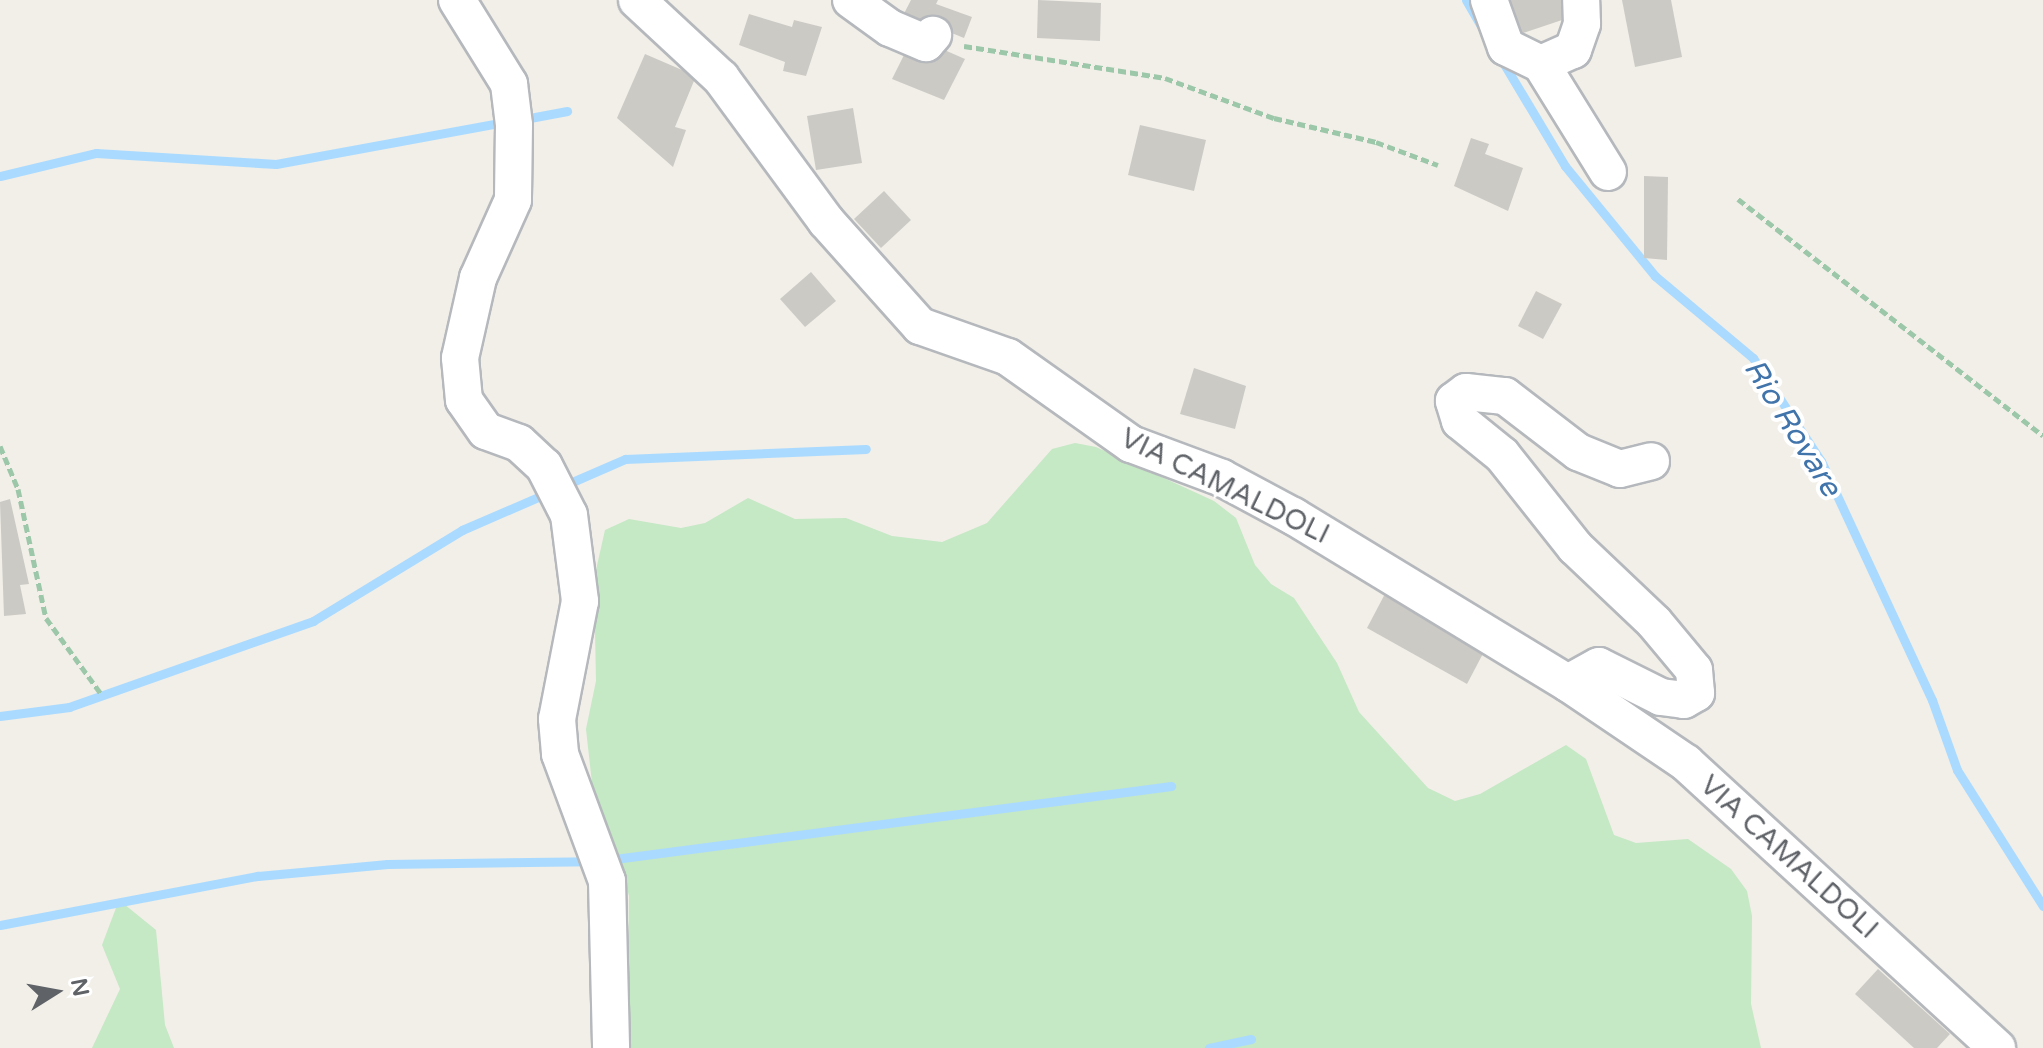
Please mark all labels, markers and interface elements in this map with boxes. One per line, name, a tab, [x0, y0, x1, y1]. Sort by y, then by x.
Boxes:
water label: Rio Rovare	[1736, 353, 1848, 503]
street label: VIA CAMALDOLI	[1115, 421, 1335, 551]
street label: VIA CAMALDOLI	[1693, 768, 1885, 946]
north arrow	[16, 952, 96, 1032]
text: N	[65, 976, 94, 999]

